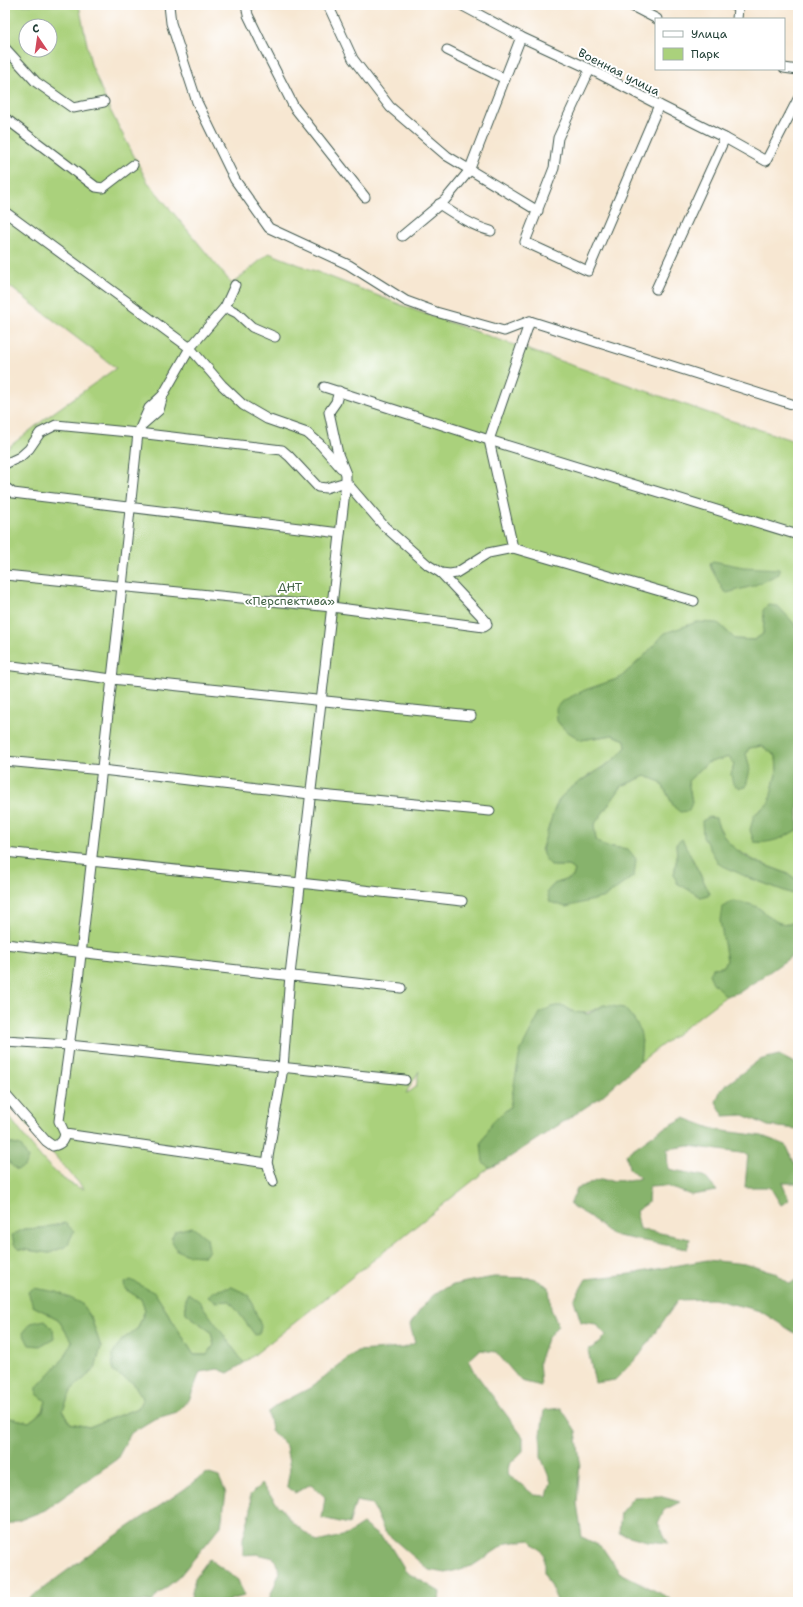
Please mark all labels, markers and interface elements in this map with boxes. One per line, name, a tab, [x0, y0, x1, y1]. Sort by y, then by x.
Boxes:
north arrow	[18, 18, 58, 58]
legend	[655, 18, 785, 70]
text: С	[31, 21, 41, 37]
text: Улица	[691, 26, 728, 42]
street label: Военная улица	[576, 45, 663, 100]
text: Парк	[691, 46, 720, 62]
park label: ДНТ «Перспектива»	[245, 579, 335, 609]

